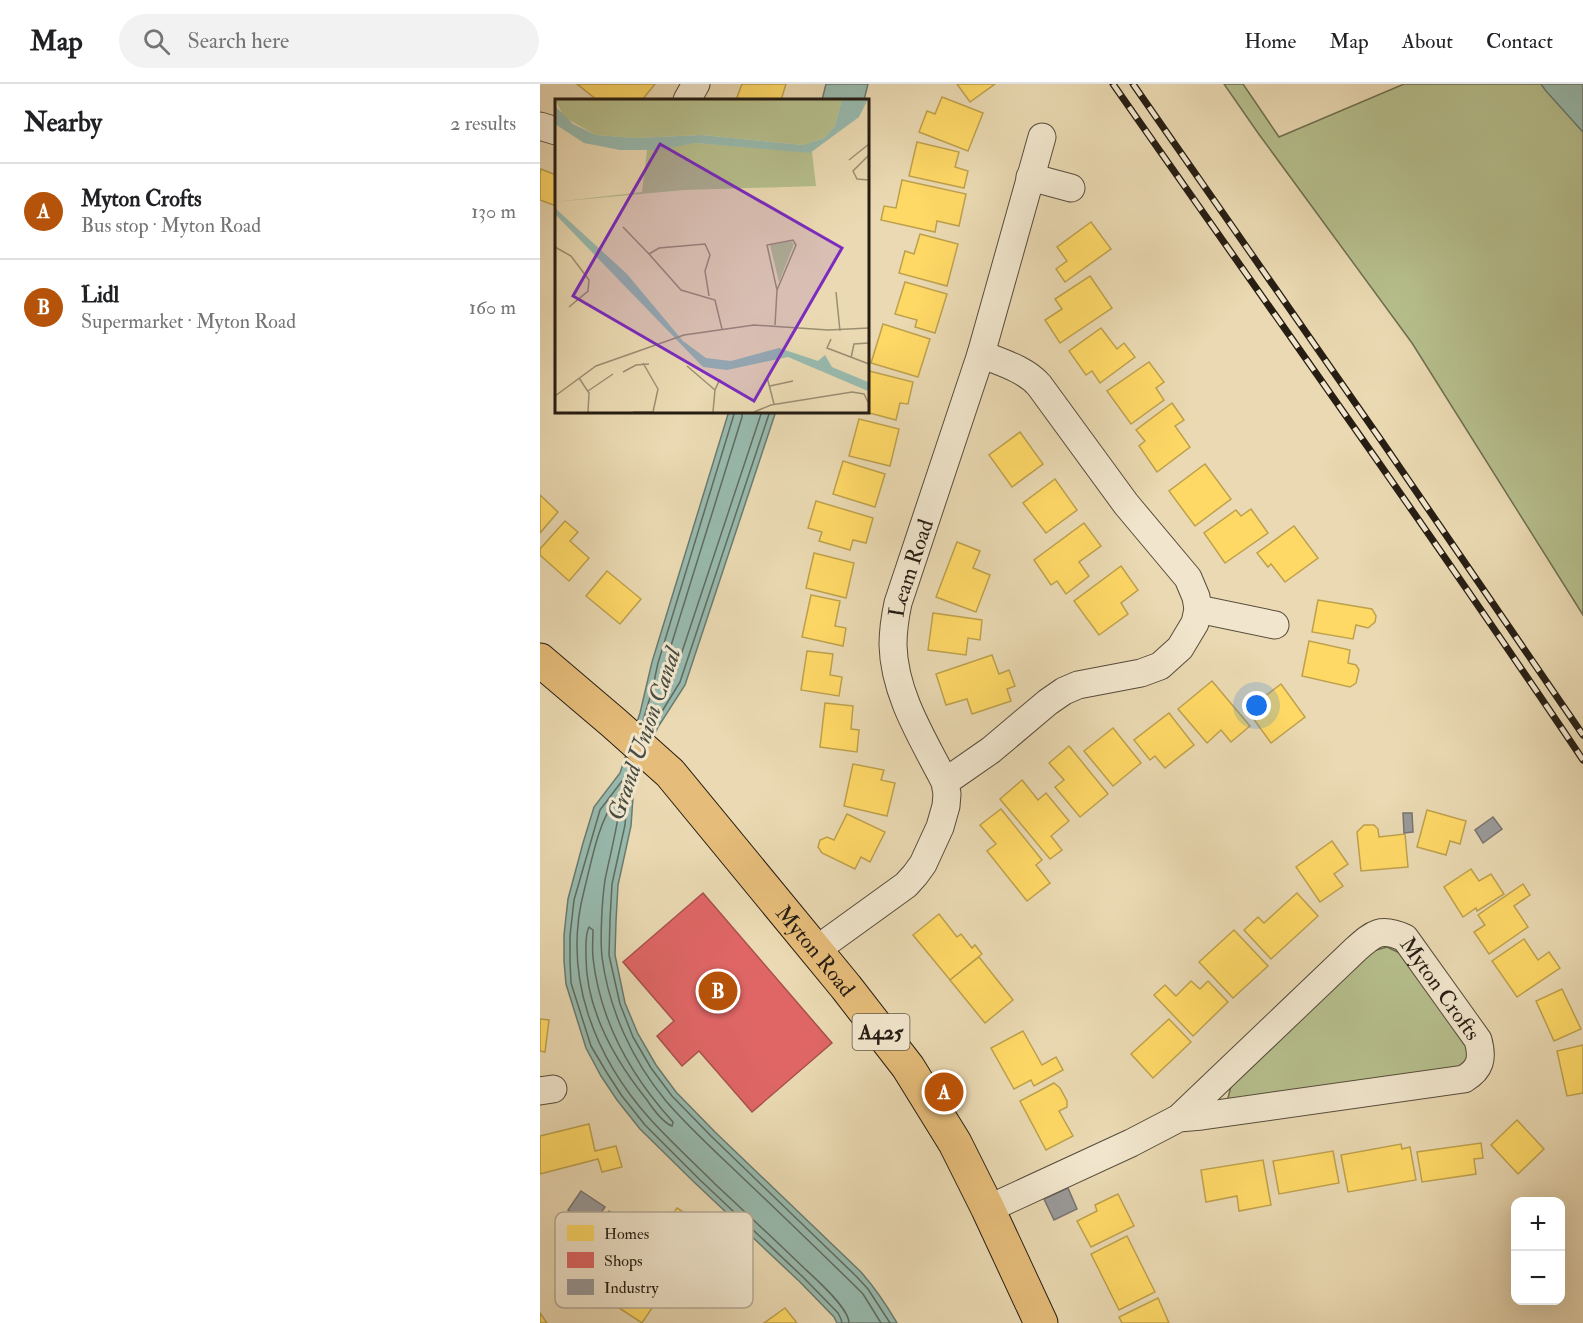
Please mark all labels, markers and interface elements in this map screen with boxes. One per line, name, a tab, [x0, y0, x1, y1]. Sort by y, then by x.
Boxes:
search box	[119, 14, 539, 68]
text: Map	[30, 24, 83, 59]
icon: search	[140, 25, 173, 58]
text: Search here	[188, 27, 289, 55]
text: Home	[1244, 28, 1296, 55]
text: Map	[1329, 28, 1369, 55]
text: About	[1402, 28, 1453, 55]
text: Contact	[1486, 28, 1553, 55]
inset map	[555, 99, 868, 412]
text: Nearby	[24, 107, 102, 139]
text: 2 results	[450, 111, 516, 136]
text: Myton Crofts	[81, 185, 202, 213]
text: A	[37, 199, 50, 224]
text: 130 m	[471, 199, 516, 224]
text: Bus stop · Myton Road	[81, 213, 261, 238]
text: Lidl	[81, 281, 119, 309]
text: B	[37, 295, 50, 320]
text: 160 m	[469, 295, 516, 320]
text: Supermarket · Myton Road	[81, 309, 296, 334]
street label: Leam Road	[883, 515, 940, 620]
water label: Grand Union Canal	[600, 642, 689, 825]
your location	[1242, 691, 1271, 720]
street label: Myton Road	[769, 900, 861, 1002]
street label: Myton Crofts	[1394, 931, 1487, 1046]
pin: B	[698, 968, 738, 1014]
road number: A425	[852, 1014, 910, 1050]
pin: A	[924, 1070, 964, 1114]
map controls	[1511, 1197, 1565, 1305]
button: +	[1511, 1197, 1565, 1251]
legend	[555, 1212, 753, 1308]
text: Homes	[604, 1224, 649, 1244]
text: Shops	[604, 1251, 643, 1272]
button: −	[1511, 1251, 1565, 1305]
text: Industry	[604, 1278, 659, 1298]

